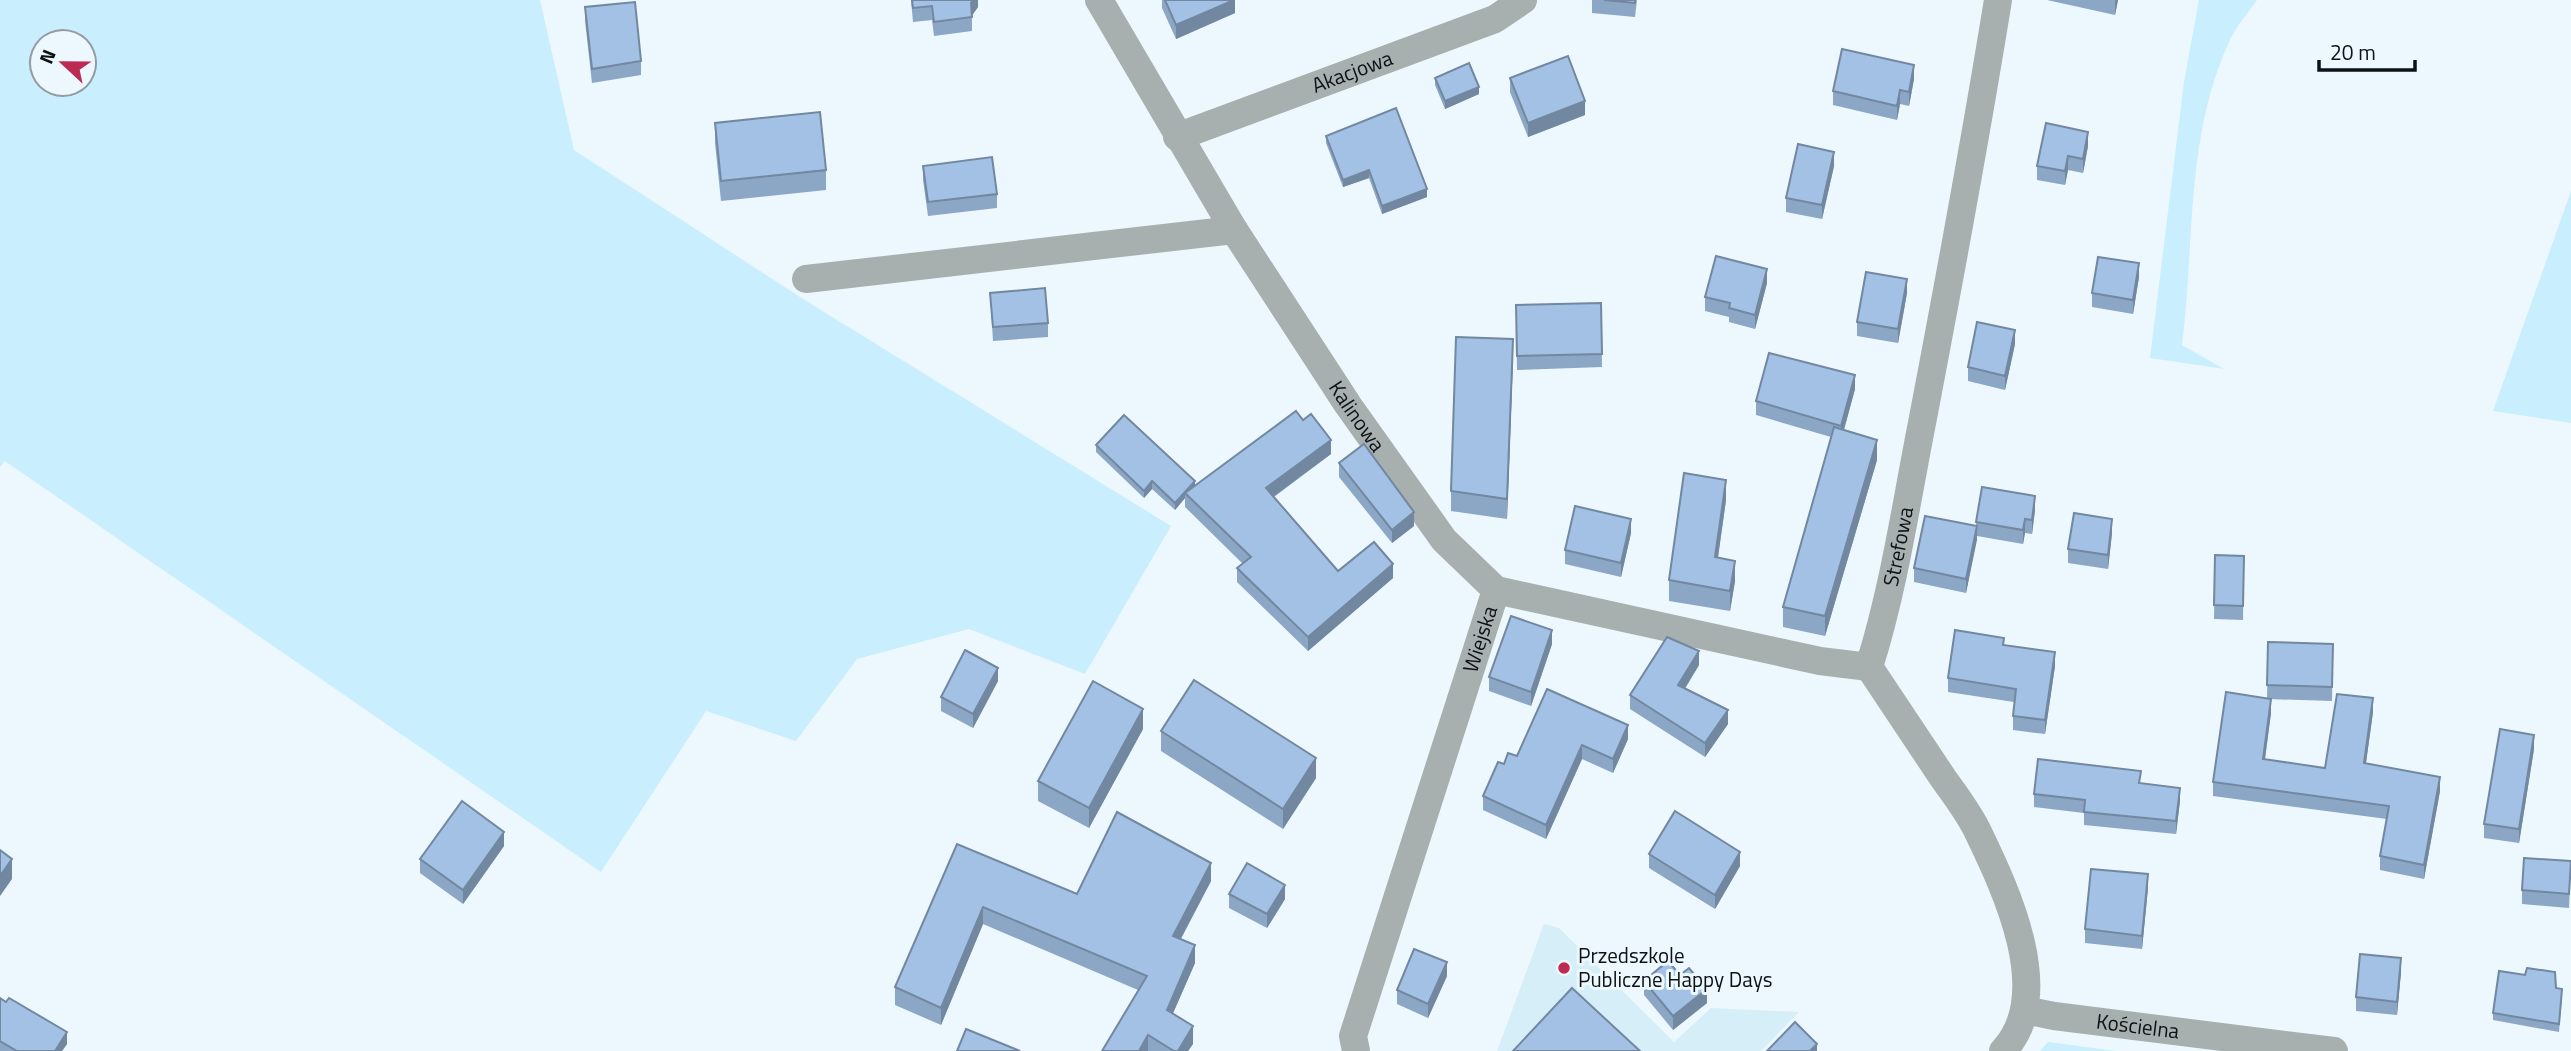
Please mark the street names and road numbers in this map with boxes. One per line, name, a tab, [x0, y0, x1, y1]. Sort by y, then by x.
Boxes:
street label: Akacjowa	[1307, 41, 1397, 101]
street label: Kalinowa	[1321, 374, 1394, 459]
street label: Strefowa	[1874, 503, 1921, 589]
street label: Wiejska	[1454, 601, 1505, 677]
street label: Kościelna	[2094, 1004, 2182, 1047]

